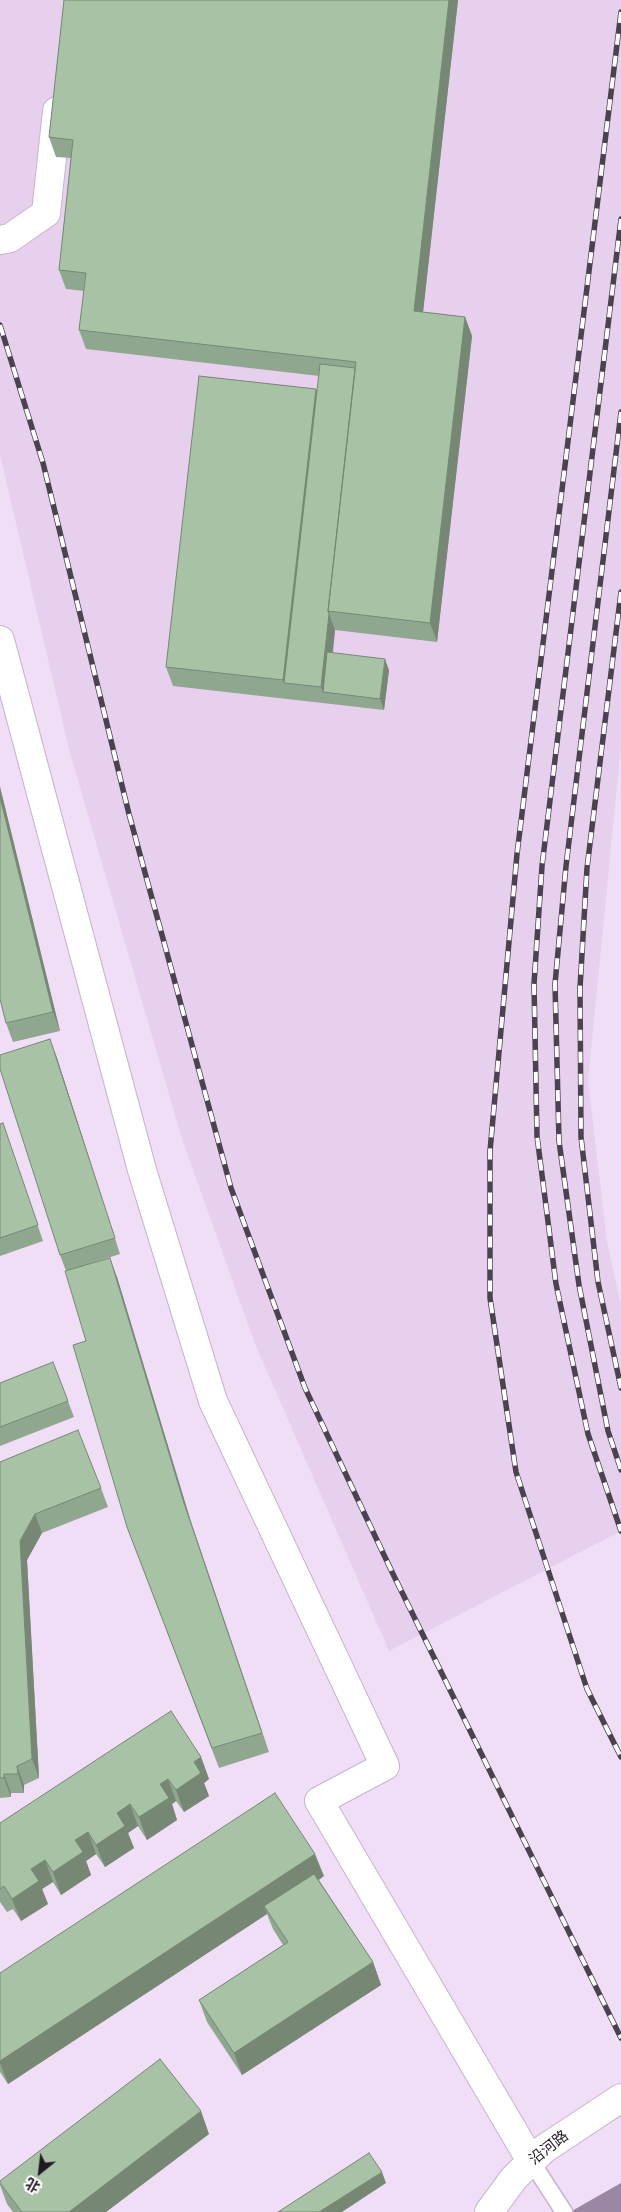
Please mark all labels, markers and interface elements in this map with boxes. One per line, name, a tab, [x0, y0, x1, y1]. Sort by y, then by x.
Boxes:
street label: 沿河路	[526, 2127, 572, 2169]
north arrow	[15, 2147, 65, 2197]
text: 北	[22, 2174, 43, 2196]

